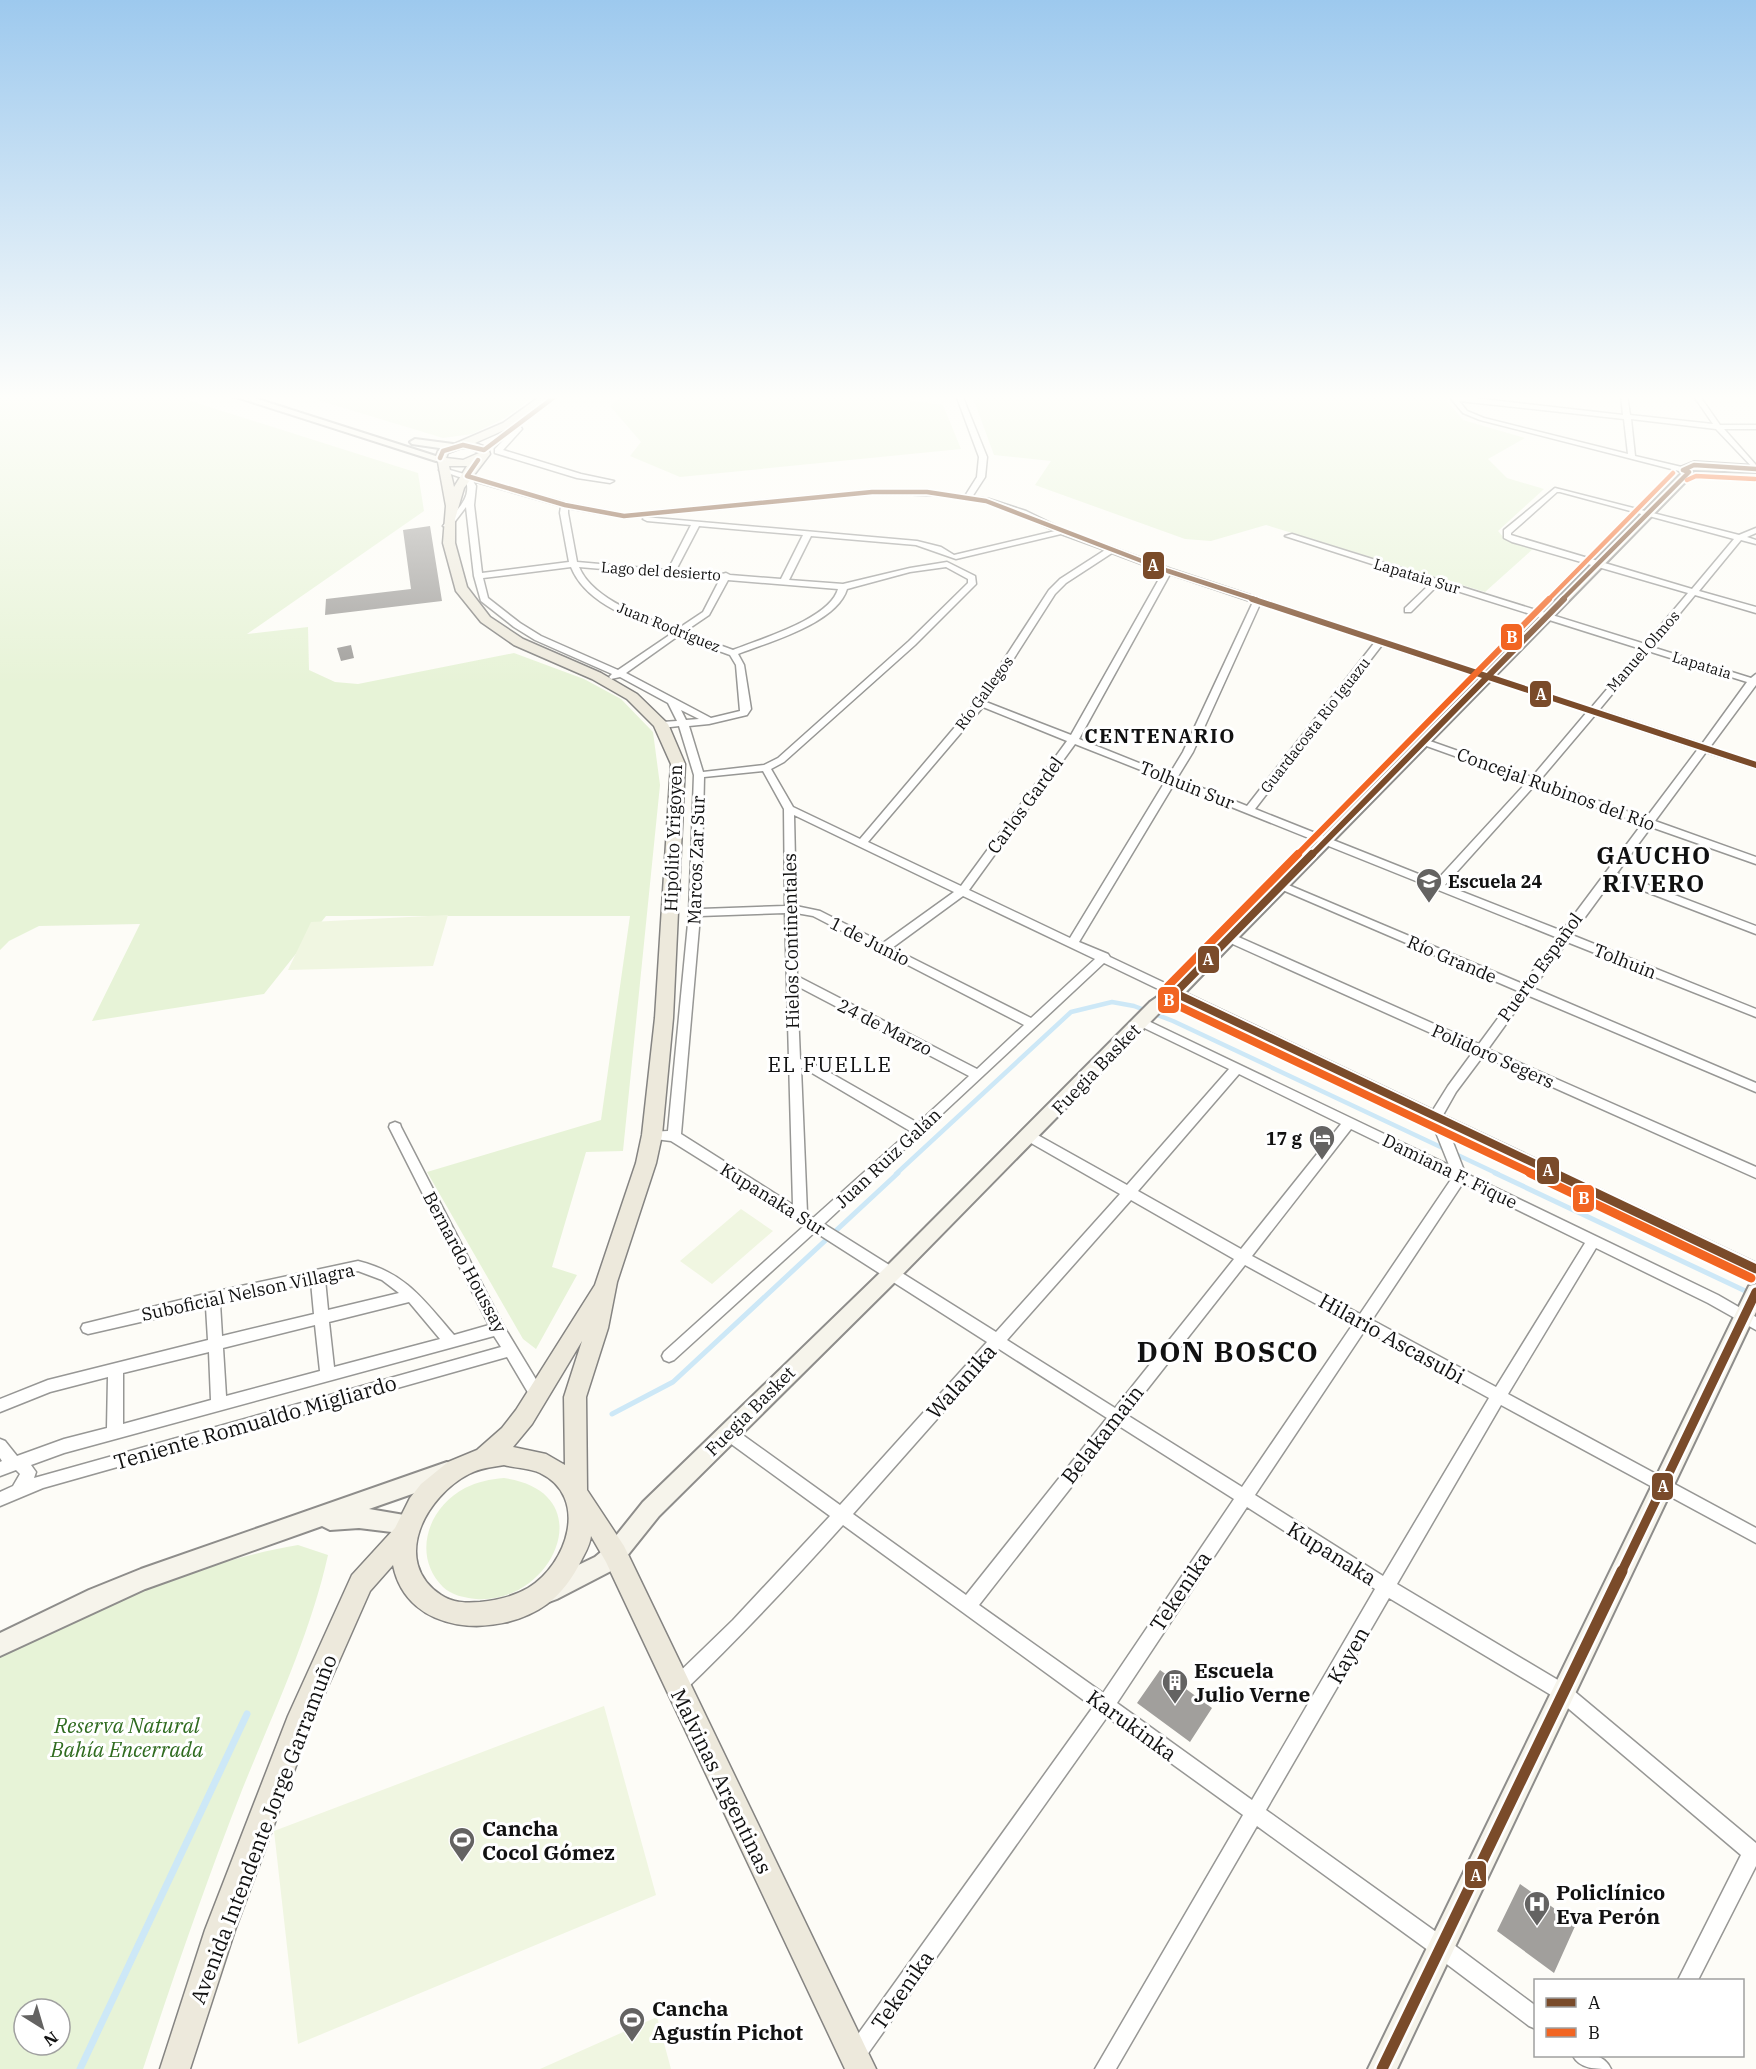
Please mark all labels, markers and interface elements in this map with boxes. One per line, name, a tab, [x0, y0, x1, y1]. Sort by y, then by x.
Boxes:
line badge: A	[1142, 551, 1165, 580]
street label: Lapataia Sur	[1372, 554, 1463, 598]
text: A	[1147, 555, 1159, 575]
street label: Lago del desierto	[600, 557, 722, 585]
street label: Juan Rodríguez	[615, 598, 723, 656]
street label: Manuel Olmos	[1603, 606, 1683, 696]
line badge: B	[1500, 623, 1523, 651]
text: B	[1506, 627, 1518, 647]
street label: Lapataia	[1670, 647, 1734, 683]
street label: Río Gallegos	[951, 652, 1017, 734]
street label: Guardacosta Rio Iguazu	[1256, 653, 1374, 797]
line badge: A	[1529, 680, 1552, 708]
text: A	[1535, 684, 1547, 704]
district label: CENTENARIO	[1084, 722, 1236, 749]
street label: Concejal Rubinos del Río	[1454, 742, 1658, 836]
street label: Carlos Gardel	[982, 752, 1068, 858]
street label: Tolhuin Sur	[1136, 756, 1238, 814]
street label: Hipólito Yrigoyen	[659, 764, 687, 912]
street label: Marcos Zar Sur	[682, 795, 710, 925]
district label: GAUCHO RIVERO	[1596, 839, 1712, 899]
street label: Hielos Continentales	[778, 853, 804, 1029]
school or university icon: Escuela 24	[1414, 866, 1444, 904]
place label: Escuela 24	[1448, 870, 1543, 893]
street label: Puerto Español	[1493, 908, 1587, 1026]
street label: 1 de Junio	[826, 911, 914, 971]
street label: Río Grande	[1404, 930, 1500, 988]
street label: Tolhuin	[1590, 938, 1660, 984]
line badge: A	[1197, 945, 1220, 974]
text: A	[1202, 949, 1214, 969]
line badge: B	[1157, 986, 1180, 1014]
text: B	[1163, 990, 1175, 1010]
street label: 24 de Marzo	[834, 993, 936, 1061]
street label: Fuegia Basket	[1047, 1019, 1145, 1119]
street label: Polidoro Segers	[1428, 1019, 1558, 1093]
district label: EL FUELLE	[768, 1050, 892, 1078]
street label: Juan Ruiz Galán	[830, 1103, 946, 1213]
hotel icon: 17 g	[1307, 1123, 1337, 1161]
place label: 17 g	[1266, 1127, 1303, 1150]
street label: Damiana F. Fique	[1379, 1128, 1521, 1214]
line badge: A	[1536, 1156, 1560, 1185]
street label: Kupanaka Sur	[716, 1157, 830, 1241]
text: A	[1542, 1160, 1554, 1180]
line badge: B	[1572, 1184, 1595, 1213]
street label: Bernardo Houssay	[418, 1188, 512, 1337]
text: B	[1578, 1188, 1590, 1208]
street label: Suboficial Nelson Villagra	[139, 1258, 357, 1326]
street label: Hilario Ascasubi	[1314, 1286, 1470, 1390]
district label: DON BOSCO	[1137, 1333, 1319, 1370]
street label: Walanika	[920, 1337, 1002, 1425]
street label: Fuegia Basket	[700, 1361, 800, 1461]
street label: Teniente Romualdo Migliardo	[110, 1368, 400, 1476]
street label: Belakamain	[1055, 1379, 1149, 1489]
line badge: A	[1651, 1472, 1674, 1501]
text: A	[1657, 1476, 1669, 1496]
street label: Kupanaka	[1282, 1514, 1382, 1592]
street label: Tekenika	[1143, 1545, 1217, 1637]
street label: Kayen	[1321, 1621, 1375, 1689]
street label: Avenida Intendente Jorge Garramuño	[183, 1650, 343, 2008]
place label: Escuela Julio Verne	[1194, 1656, 1310, 1708]
building icon: Escuela Julio Verne	[1160, 1667, 1190, 1705]
street label: Karukinka	[1081, 1683, 1183, 1767]
street label: Malvinas Argentinas	[665, 1684, 779, 1878]
park label: Reserva Natural Bahía Encerrada	[50, 1711, 204, 1763]
place label: Cancha Cocol Gómez	[482, 1814, 615, 1866]
sports icon: Cancha Cocol Gómez	[447, 1825, 477, 1863]
line badge: A	[1464, 1860, 1487, 1889]
text: A	[1470, 1865, 1482, 1885]
place label: Policlínico Eva Perón	[1556, 1878, 1665, 1930]
hospital icon: Policlínico Eva Perón	[1522, 1889, 1552, 1927]
street label: Tekenika	[864, 1945, 940, 2035]
legend	[1534, 1979, 1744, 2057]
text: A	[1588, 1991, 1601, 2014]
place label: Cancha Agustín Pichot	[652, 1994, 803, 2046]
north arrow	[12, 1997, 72, 2057]
sports icon: Cancha Agustín Pichot	[617, 2005, 647, 2043]
text: B	[1588, 2021, 1600, 2044]
text: N	[40, 2027, 62, 2051]

